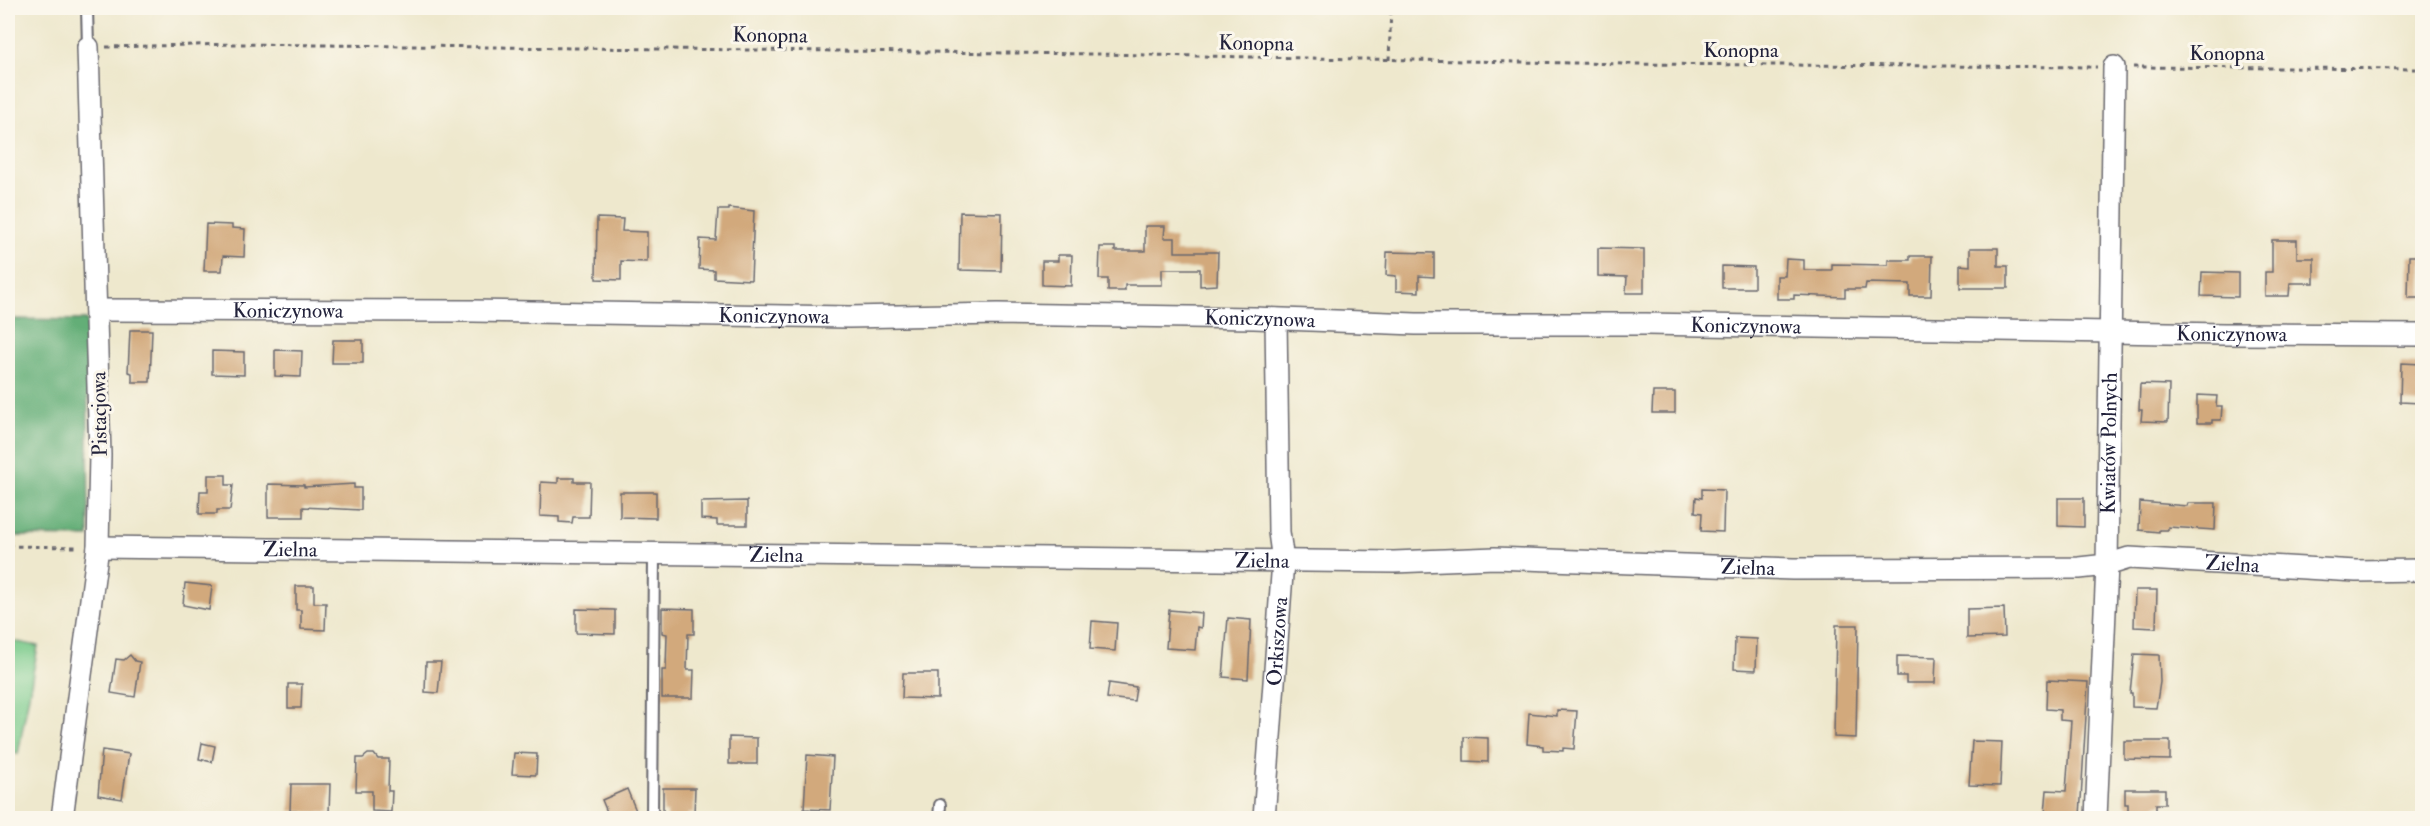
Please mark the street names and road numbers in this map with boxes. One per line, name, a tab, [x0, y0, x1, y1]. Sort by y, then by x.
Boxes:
street label: Konopna	[732, 21, 808, 50]
street label: Konopna	[1218, 29, 1294, 58]
street label: Konopna	[1703, 37, 1779, 64]
street label: Konopna	[2189, 40, 2265, 67]
street label: Koniczynowa	[232, 297, 344, 325]
street label: Koniczynowa	[718, 302, 830, 331]
street label: Koniczynowa	[1204, 304, 1316, 334]
street label: Koniczynowa	[1690, 312, 1802, 341]
street label: Koniczynowa	[2176, 320, 2288, 348]
street label: Pistacjowa	[85, 371, 114, 457]
street label: Kwiatów Polnych	[2095, 372, 2124, 514]
street label: Zielna	[262, 536, 318, 564]
street label: Zielna	[748, 542, 804, 569]
street label: Zielna	[1234, 547, 1290, 575]
street label: Zielna	[2204, 549, 2261, 579]
street label: Zielna	[1720, 553, 1776, 582]
street label: Orkiszowa	[1261, 596, 1294, 687]

